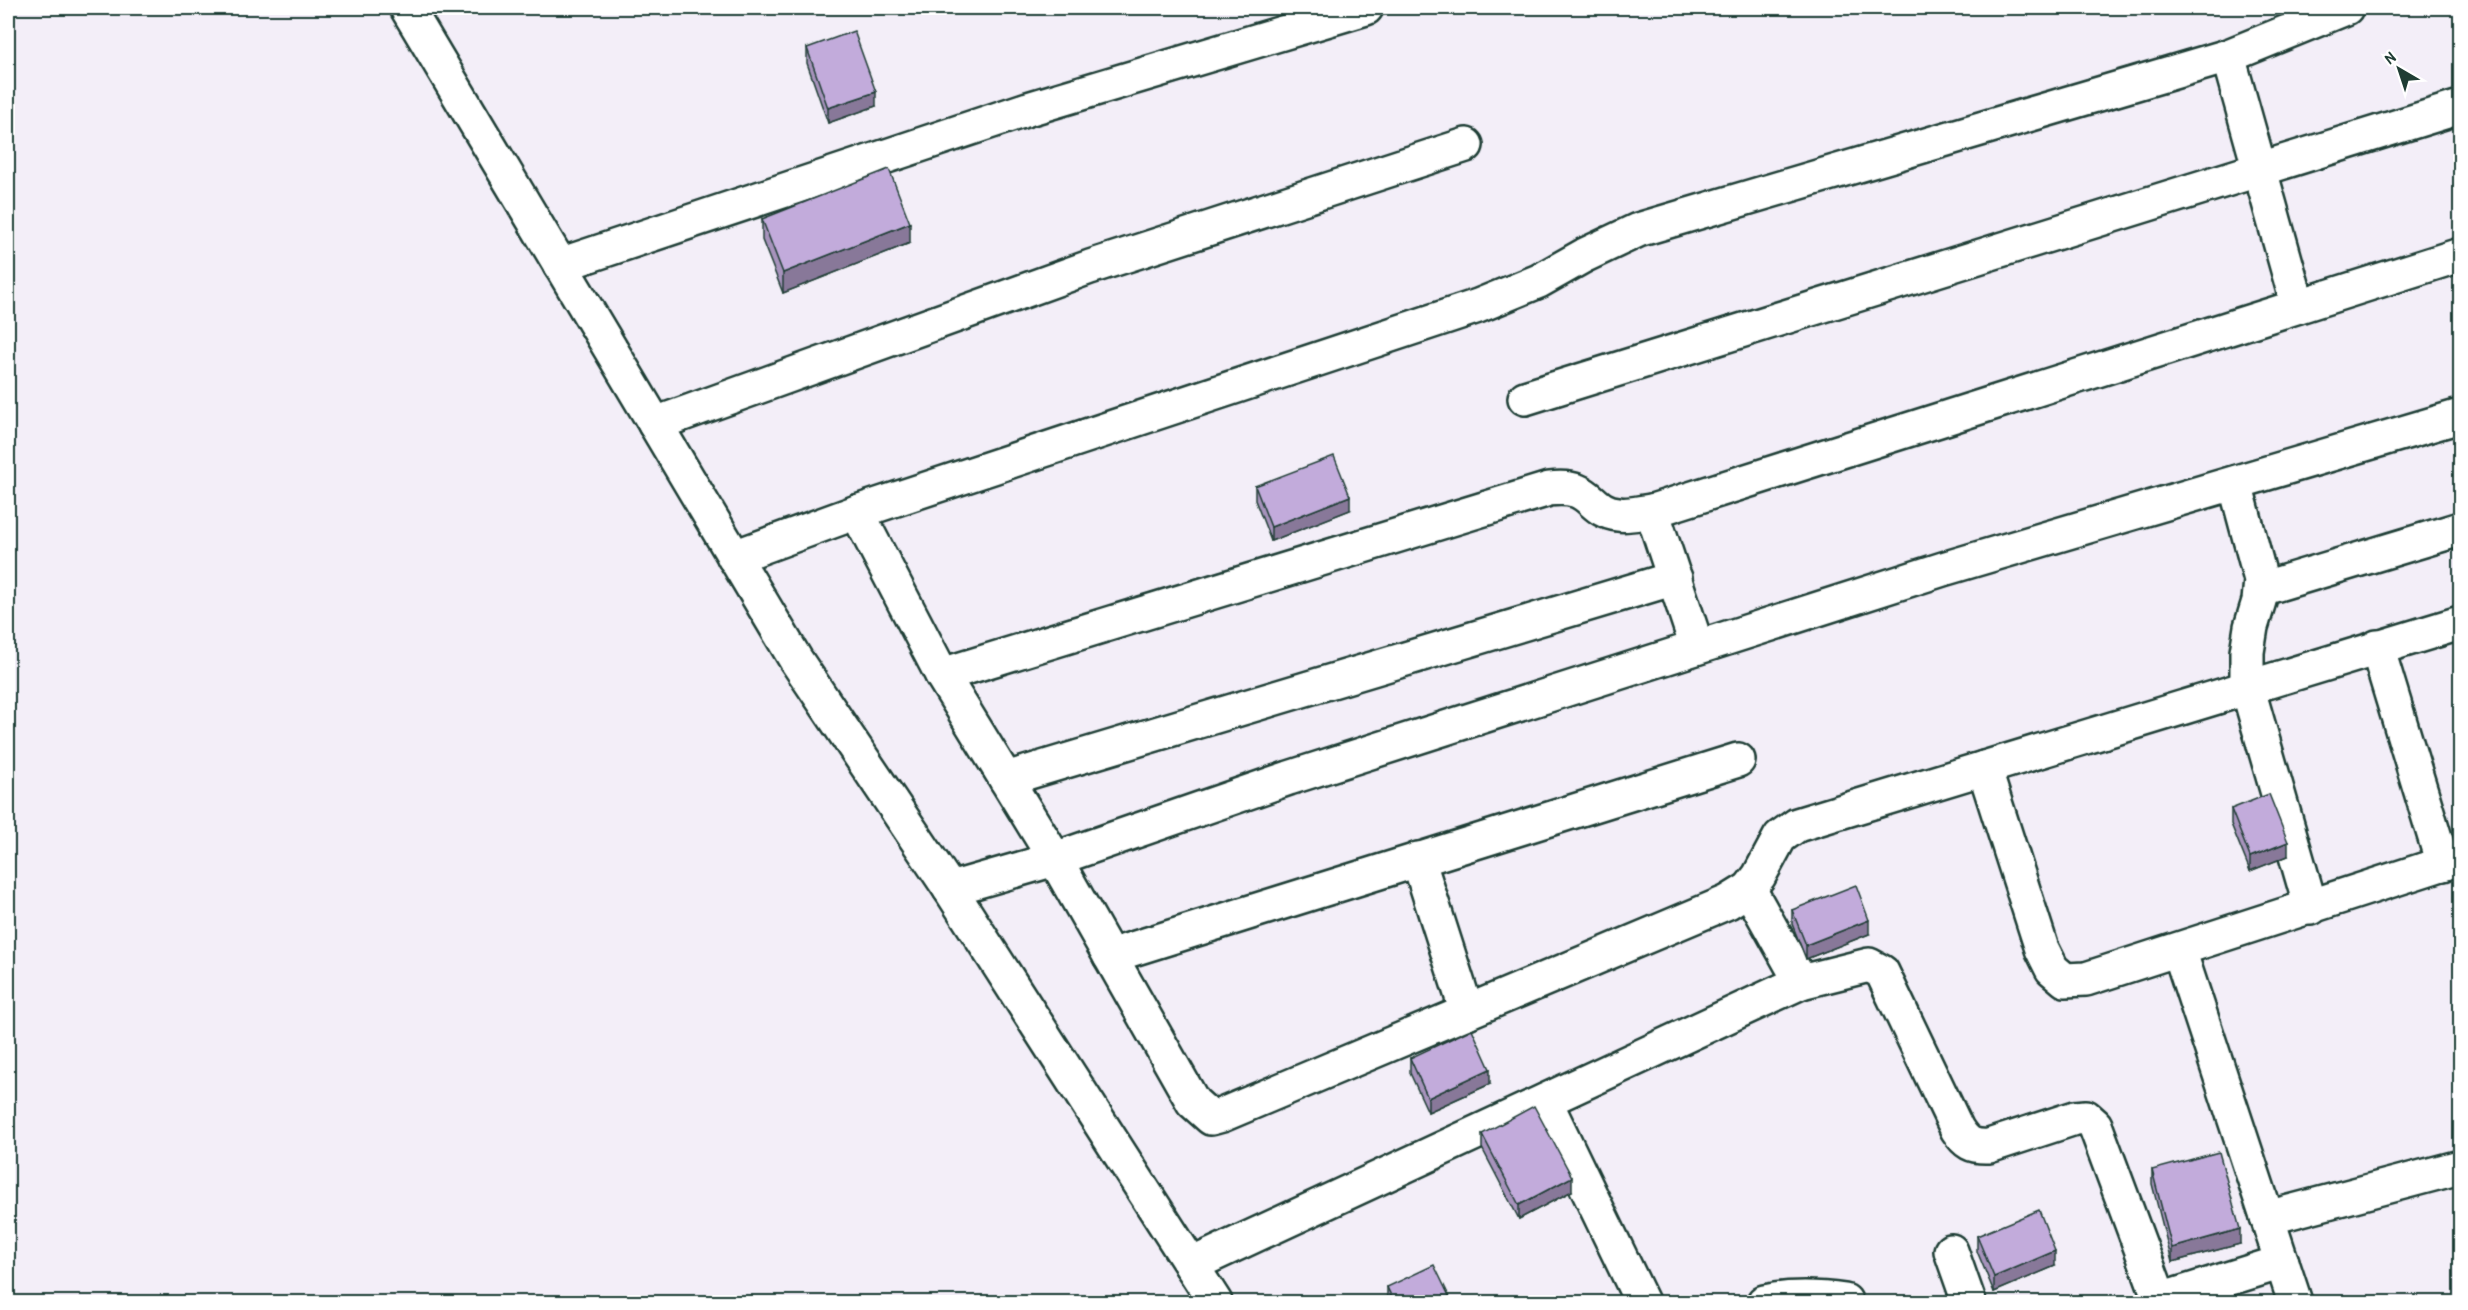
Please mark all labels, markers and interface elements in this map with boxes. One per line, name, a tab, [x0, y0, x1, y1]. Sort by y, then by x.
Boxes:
north arrow	[2369, 39, 2429, 99]
text: N	[2379, 46, 2400, 69]

